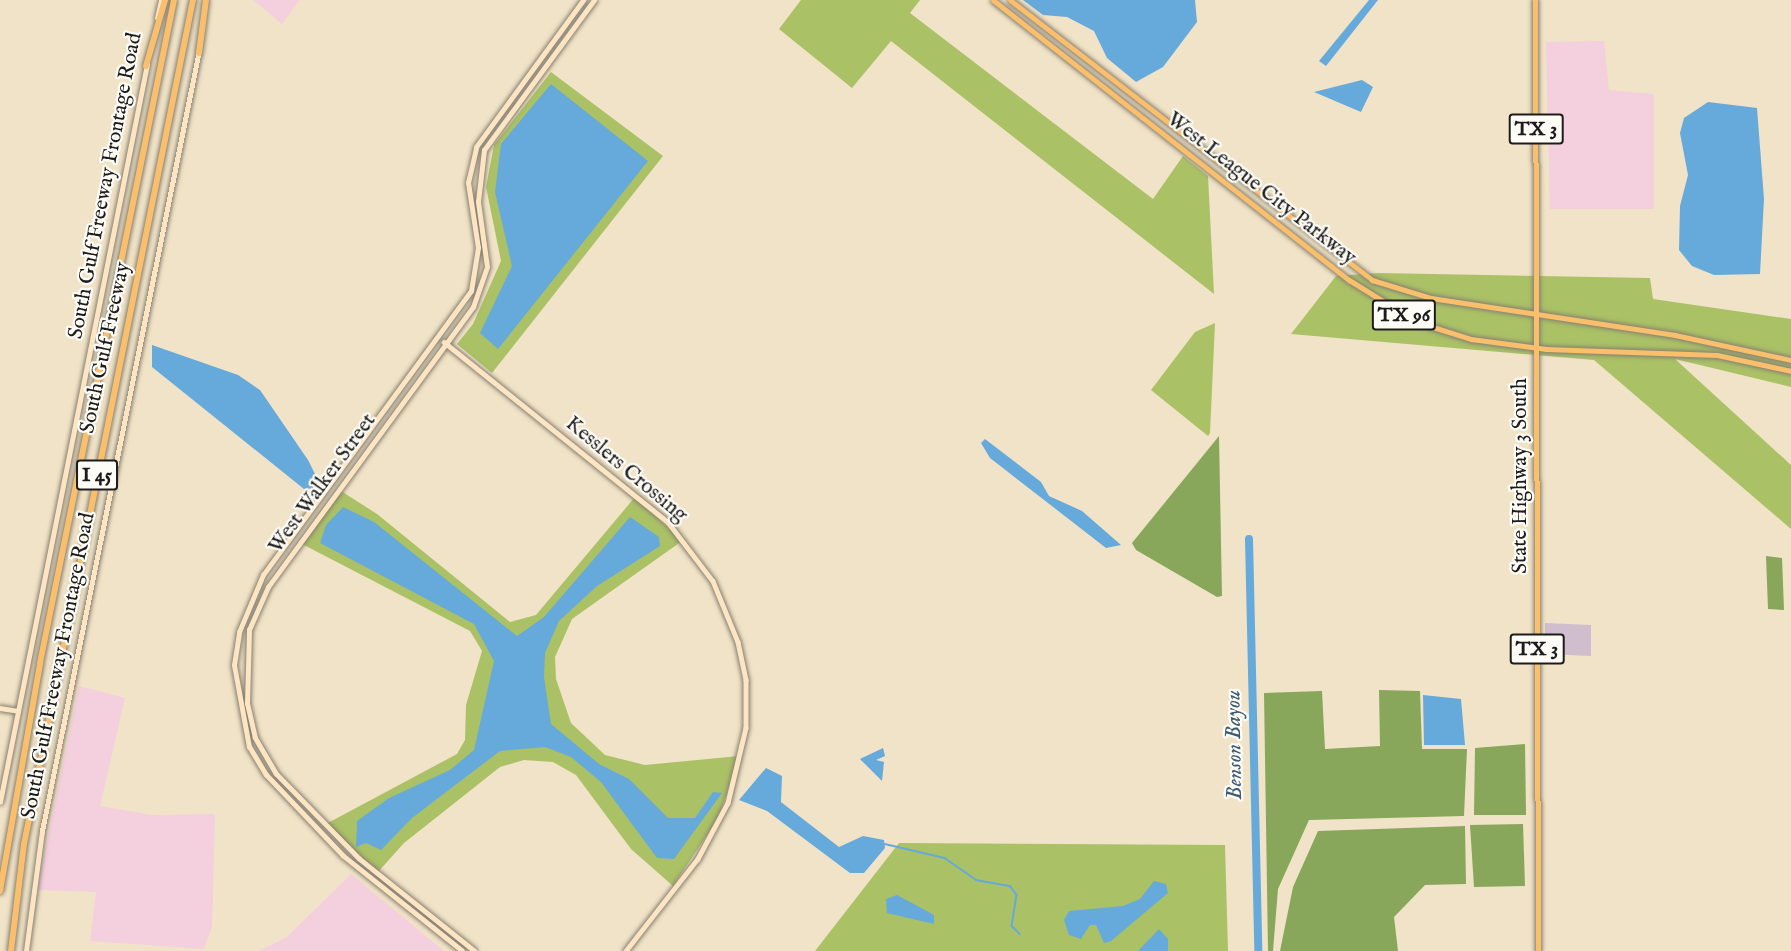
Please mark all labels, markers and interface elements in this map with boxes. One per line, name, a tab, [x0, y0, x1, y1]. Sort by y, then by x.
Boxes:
street label: South Gulf Freeway Frontage Road	[64, 31, 148, 341]
street label: West League City Parkway	[1161, 107, 1361, 271]
road number: TX 3	[1508, 112, 1564, 146]
street label: South Gulf Freeway	[76, 260, 136, 436]
road number: TX 96	[1371, 298, 1437, 332]
street label: State Highway 3 South	[1508, 378, 1534, 574]
street label: West Walker Street	[264, 409, 382, 559]
street label: Kesslers Crossing	[560, 412, 692, 528]
road number: I 45	[76, 458, 118, 492]
street label: South Gulf Freeway Frontage Road	[17, 511, 101, 821]
road number: TX 3	[1508, 632, 1566, 666]
water label: Benson Bayou	[1221, 690, 1249, 800]

